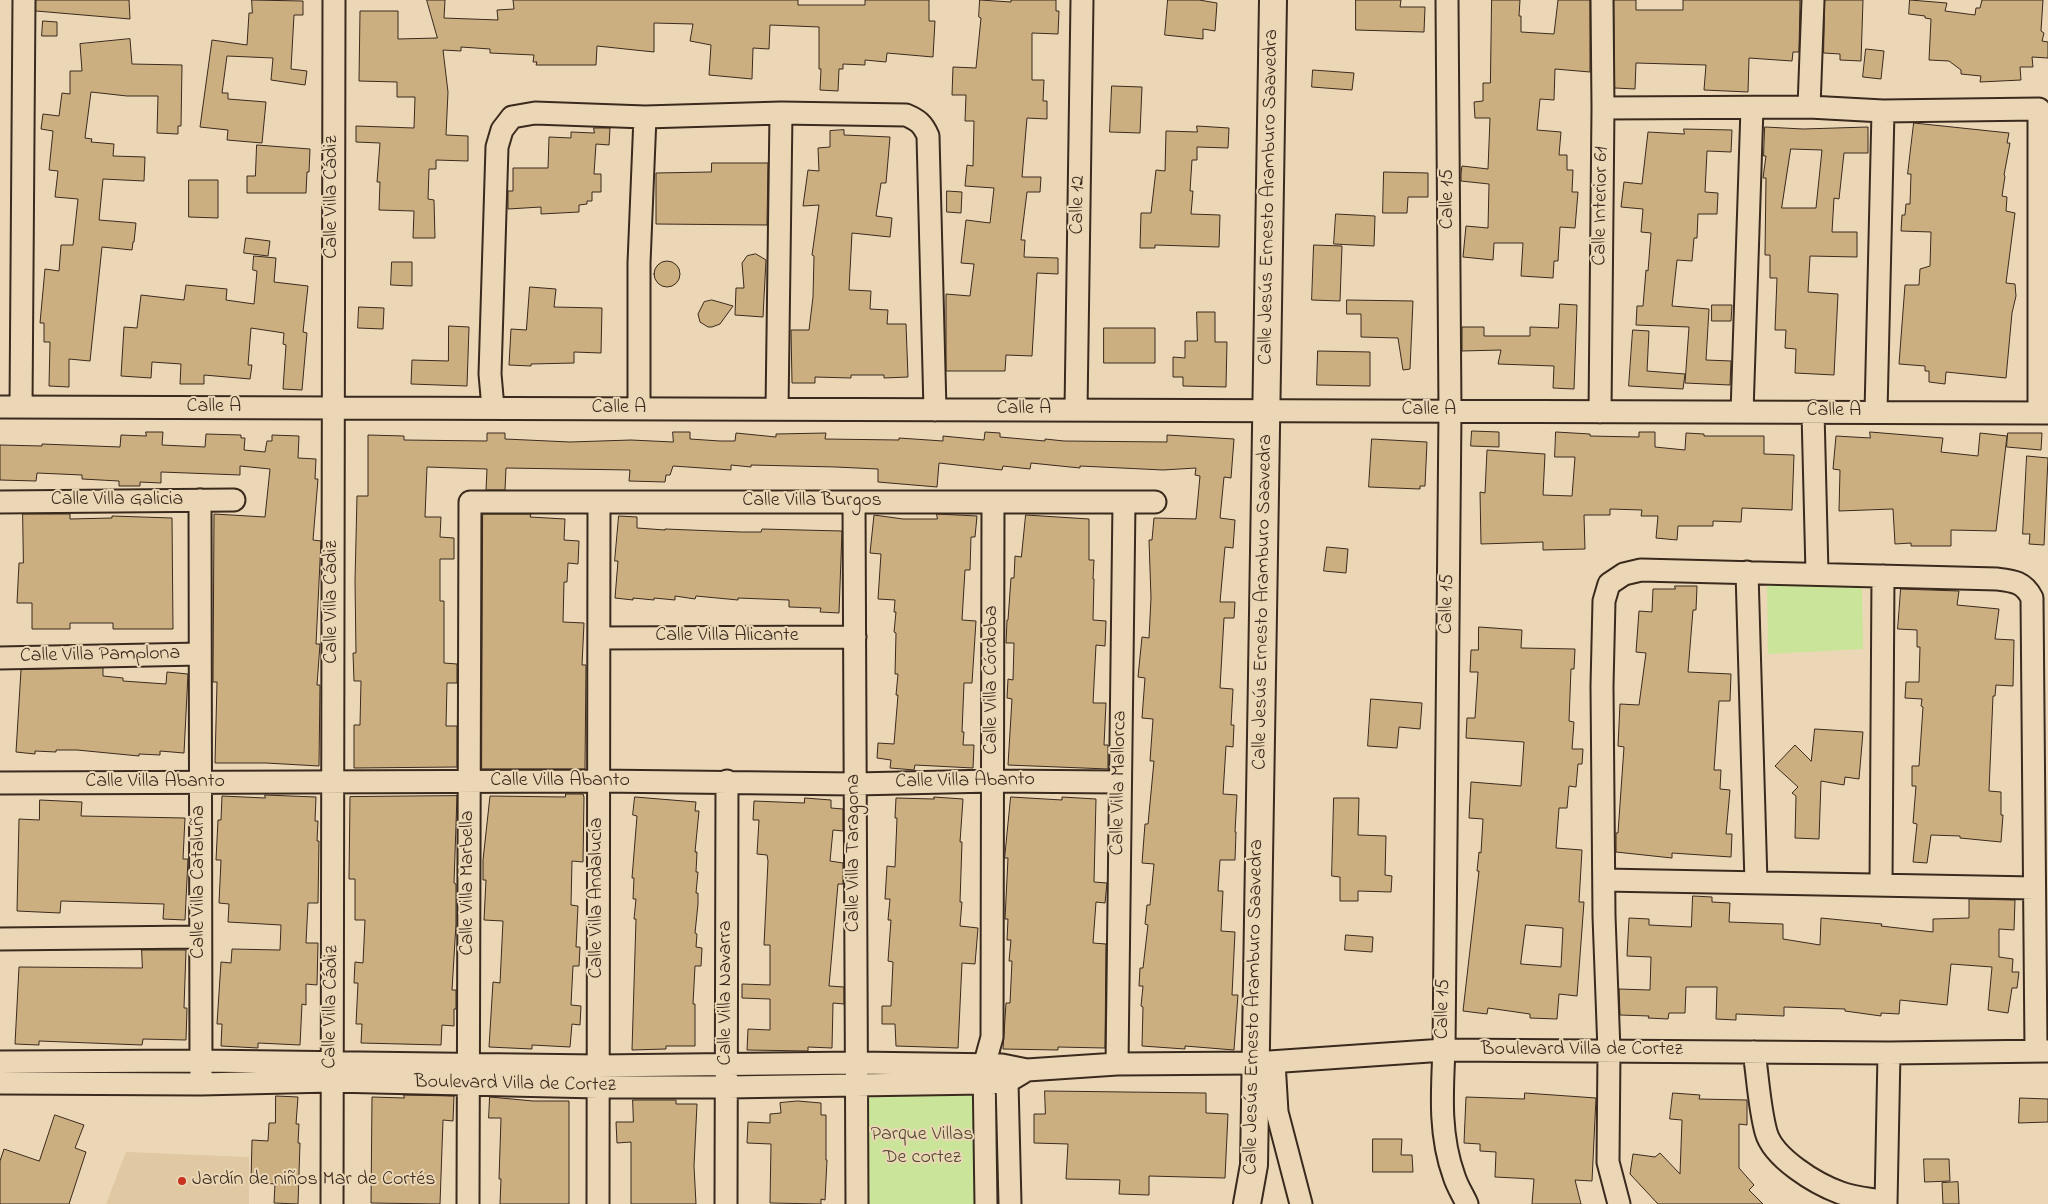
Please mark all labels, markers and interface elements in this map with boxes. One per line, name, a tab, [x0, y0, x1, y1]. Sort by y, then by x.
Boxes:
street label: Calle Jesús Ernesto Aramburo Saavedra	[1255, 29, 1285, 365]
street label: Calle Villa Cádiz	[321, 135, 345, 259]
street label: Calle Interior 61	[1589, 146, 1615, 266]
street label: Calle 15	[1437, 169, 1461, 229]
street label: Calle 12	[1066, 175, 1092, 235]
street label: Calle A	[187, 396, 241, 420]
street label: Calle A	[592, 397, 646, 421]
street label: Calle A	[997, 398, 1051, 422]
street label: Calle A	[1402, 399, 1456, 423]
street label: Calle A	[1807, 400, 1861, 424]
street label: Calle Jesús Ernesto Aramburo Saavedra	[1249, 434, 1279, 770]
street label: Calle Villa Galicia	[51, 489, 183, 513]
street label: Calle Villa Burgos	[742, 490, 882, 514]
street label: Calle Villa Cádiz	[321, 540, 345, 664]
street label: Calle 15	[1435, 574, 1461, 634]
street label: Calle Villa Córdoba	[981, 606, 1005, 754]
street label: Calle Villa Alicante	[655, 625, 799, 649]
street label: Calle Villa Pamplona	[20, 643, 180, 669]
street label: Calle Villa Mallorca	[1107, 710, 1133, 856]
street label: Calle Villa Abanto	[895, 769, 1035, 795]
street label: Calle Villa Abanto	[490, 770, 630, 794]
street label: Calle Villa Abanto	[85, 771, 225, 795]
street label: Calle Villa Taragona	[843, 774, 867, 932]
street label: Calle Villa Cataluña	[188, 805, 212, 959]
street label: Calle Villa Marbella	[457, 810, 481, 956]
street label: Calle Villa Andalucía	[586, 817, 610, 979]
street label: Calle Jesús Ernesto Aramburo Saavedra	[1240, 839, 1270, 1175]
street label: Calle Villa Navarra	[715, 921, 739, 1065]
street label: Calle Villa Cádiz	[319, 945, 345, 1069]
street label: Calle 15	[1431, 979, 1457, 1039]
street label: Boulevard Villa de Cortez	[1481, 1039, 1683, 1063]
street label: Boulevard Villa de Cortez	[414, 1071, 616, 1099]
park label: Parque Villas De cortez	[871, 1124, 973, 1171]
place label: Jardín de niños Mar de Cortés	[192, 1169, 435, 1193]
marker: Jardín de niños Mar de Cortés	[176, 1175, 188, 1187]

